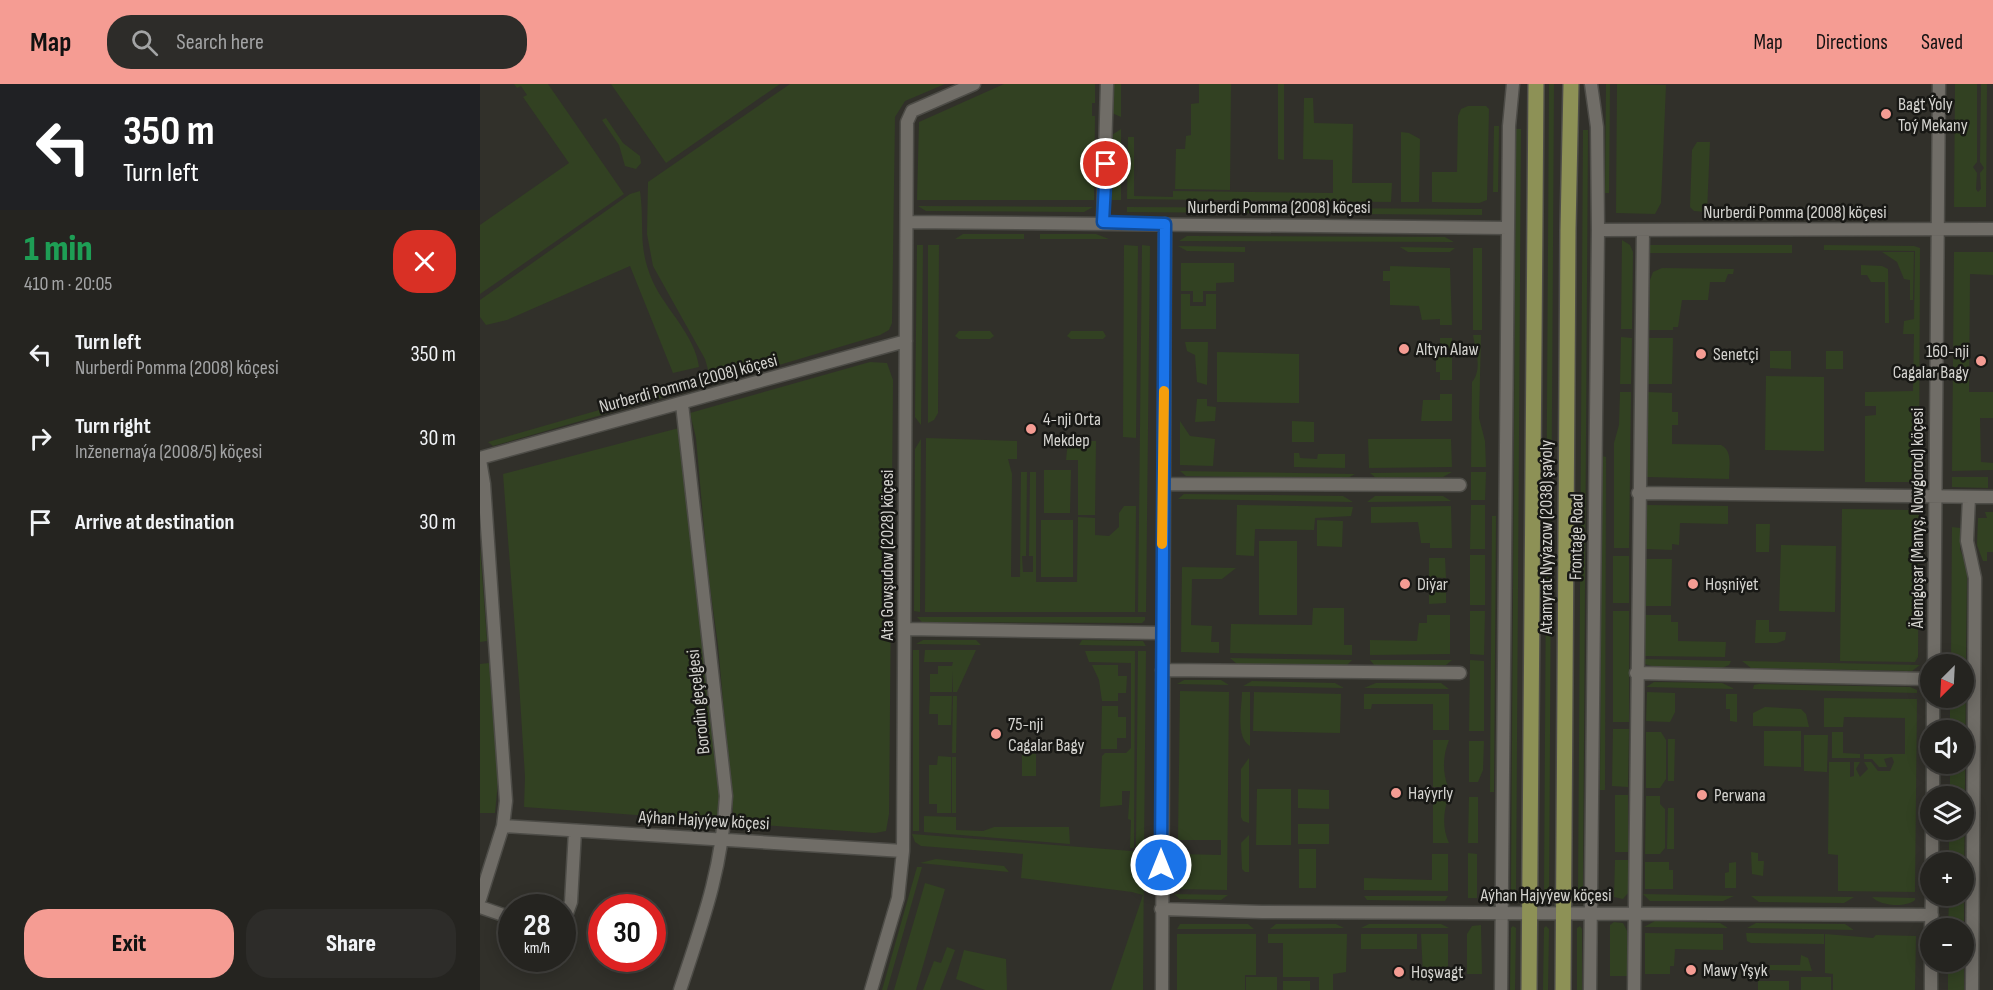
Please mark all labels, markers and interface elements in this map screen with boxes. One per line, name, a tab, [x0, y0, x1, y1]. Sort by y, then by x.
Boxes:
search box	[107, 15, 527, 69]
text: Map	[30, 26, 71, 59]
icon: search	[128, 26, 161, 59]
text: Search here	[176, 29, 264, 56]
text: Map	[1753, 30, 1783, 55]
text: Directions	[1816, 30, 1888, 55]
text: Saved	[1921, 30, 1963, 55]
place label: Bagt Ýoly Toý Mekany	[1898, 94, 1968, 136]
text: 350 m	[123, 106, 215, 157]
marker: Bagt Ýoly Toý Mekany	[1879, 107, 1893, 121]
icon: left	[24, 108, 102, 186]
pin	[1080, 138, 1131, 189]
icon: arrive	[1089, 147, 1122, 180]
text: Turn left	[123, 157, 199, 189]
street label: Nurberdi Pomma (2008) köçesi	[1187, 197, 1371, 218]
street label: Nurberdi Pomma (2008) köçesi	[1703, 202, 1887, 223]
text: 1 min	[24, 228, 92, 271]
button: close	[393, 230, 456, 293]
text: 410 m · 20:05	[24, 272, 112, 296]
text: Turn left	[75, 329, 141, 356]
icon: left	[24, 338, 57, 371]
place label: Altyn Alaw	[1415, 339, 1479, 360]
text: 350 m	[411, 341, 456, 368]
place label: 160-nji Cagalar Bagy	[1893, 341, 1969, 383]
marker: Altyn Alaw	[1397, 342, 1411, 356]
place label: Senetçi	[1713, 344, 1759, 365]
marker: Senetçi	[1694, 347, 1708, 361]
street label: Nurberdi Pomma (2008) köçesi	[597, 350, 779, 417]
marker: 160-nji Cagalar Bagy	[1974, 354, 1988, 368]
text: Nurberdi Pomma (2008) köçesi	[75, 356, 279, 380]
street label: Älemgoşar (Manyş, Nowgorod) köçesi	[1907, 408, 1928, 629]
place label: 4-nji Orta Mekdep	[1043, 409, 1101, 451]
text: Turn right	[75, 413, 151, 440]
icon: right	[24, 422, 57, 455]
marker: 4-nji Orta Mekdep	[1024, 422, 1038, 436]
text: 30 m	[419, 425, 456, 452]
text: Inženernaýa (2008/5) köçesi	[75, 440, 262, 464]
street label: Atamyrat Nyýazow (2038) şaýoly	[1536, 440, 1557, 635]
street label: Ata Gowşudow (2028) köçesi	[877, 470, 898, 641]
street label: Frontage Road	[1565, 494, 1588, 580]
icon: arrive	[24, 506, 57, 539]
text: Arrive at destination	[75, 509, 234, 536]
text: 30 m	[419, 509, 456, 536]
place label: Diýar	[1417, 574, 1448, 595]
place label: Hoşniýet	[1705, 574, 1759, 595]
marker: Diýar	[1398, 577, 1412, 591]
marker: Hoşniýet	[1686, 577, 1700, 591]
street label: Borodin geçelgesi	[683, 648, 714, 755]
north arrow	[1920, 654, 1974, 708]
map controls	[1920, 654, 1974, 972]
place label: 75-nji Cagalar Bagy	[1008, 714, 1084, 756]
button: sound	[1920, 720, 1974, 774]
marker: 75-nji Cagalar Bagy	[989, 727, 1003, 741]
place label: Haýyrly	[1408, 783, 1453, 804]
place label: Perwana	[1714, 785, 1766, 806]
marker: Haýyrly	[1389, 786, 1403, 800]
button: layers	[1920, 786, 1974, 840]
marker: Perwana	[1695, 788, 1709, 802]
street label: Aýhan Hajyýew köçesi	[637, 807, 770, 834]
position arrow	[1129, 833, 1193, 897]
button: +	[1920, 852, 1974, 906]
street label: Aýhan Hajyýew köçesi	[1479, 885, 1612, 906]
speed limit sign: 30	[588, 894, 666, 972]
text: 28	[523, 908, 551, 944]
button: Exit	[24, 909, 234, 978]
button: Share	[246, 909, 456, 978]
button: −	[1920, 918, 1974, 972]
text: km/h	[524, 939, 550, 958]
place label: Mawy Yşyk	[1703, 960, 1768, 981]
place label: Hoşwagt	[1411, 962, 1464, 983]
marker: Mawy Yşyk	[1684, 963, 1698, 977]
marker: Hoşwagt	[1392, 965, 1406, 979]

